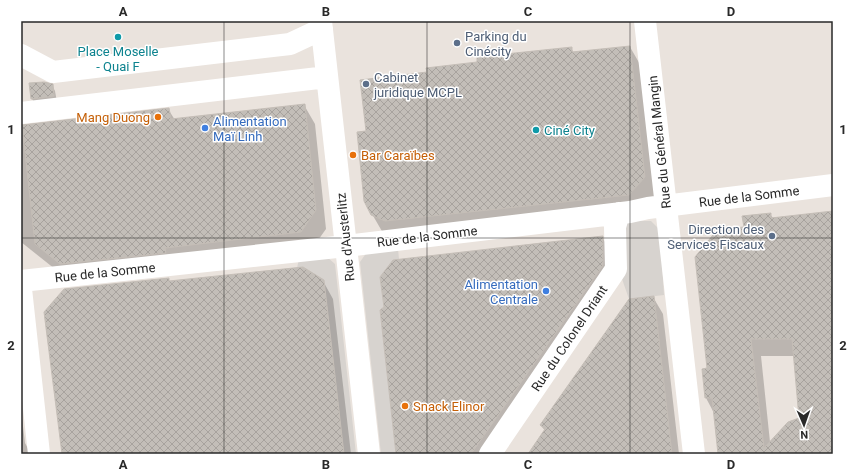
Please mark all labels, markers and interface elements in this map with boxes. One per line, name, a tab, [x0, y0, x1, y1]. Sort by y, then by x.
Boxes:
text: A	[119, 4, 128, 19]
text: B	[322, 4, 330, 19]
text: C	[524, 4, 533, 19]
text: D	[727, 4, 735, 19]
place label: Parking du Cinécity	[465, 29, 527, 59]
marker: Place Moselle - Quai F	[113, 32, 123, 42]
marker: Parking du Cinécity	[452, 38, 462, 48]
place label: Place Moselle - Quai F	[78, 44, 159, 74]
place label: Cabinet juridique MCPL	[373, 70, 462, 100]
street label: Rue du Général Mangin	[645, 75, 674, 209]
marker: Cabinet juridique MCPL	[361, 79, 371, 89]
place label: Mang Duong	[76, 110, 150, 125]
marker: Mang Duong	[153, 112, 163, 122]
place label: Alimentation Maï Linh	[213, 114, 287, 144]
text: 1	[7, 122, 15, 137]
text: 1	[839, 122, 847, 137]
marker: Alimentation Maï Linh	[200, 123, 210, 133]
place label: Ciné City	[544, 123, 595, 138]
marker: Ciné City	[531, 125, 541, 135]
place label: Bar Caraïbes	[361, 148, 435, 163]
marker: Bar Caraïbes	[348, 150, 358, 160]
street label: Rue de la Somme	[698, 183, 800, 210]
street label: Rue d'Austerlitz	[333, 191, 358, 282]
place label: Direction des Services Fiscaux	[667, 222, 765, 252]
street label: Rue de la Somme	[376, 223, 478, 250]
marker: Direction des Services Fiscaux	[767, 231, 777, 241]
street label: Rue de la Somme	[54, 260, 156, 285]
place label: Alimentation Centrale	[464, 277, 538, 307]
street label: Rue du Colonel Driant	[528, 282, 610, 394]
marker: Alimentation Centrale	[541, 286, 551, 296]
text: 2	[7, 338, 15, 353]
text: 2	[839, 338, 847, 353]
place label: Snack Elinor	[413, 399, 485, 414]
marker: Snack Elinor	[400, 401, 410, 411]
north arrow	[784, 405, 824, 445]
text: N	[800, 428, 808, 441]
text: A	[119, 457, 128, 472]
text: B	[322, 457, 330, 472]
text: C	[524, 457, 533, 472]
text: D	[727, 457, 735, 472]

